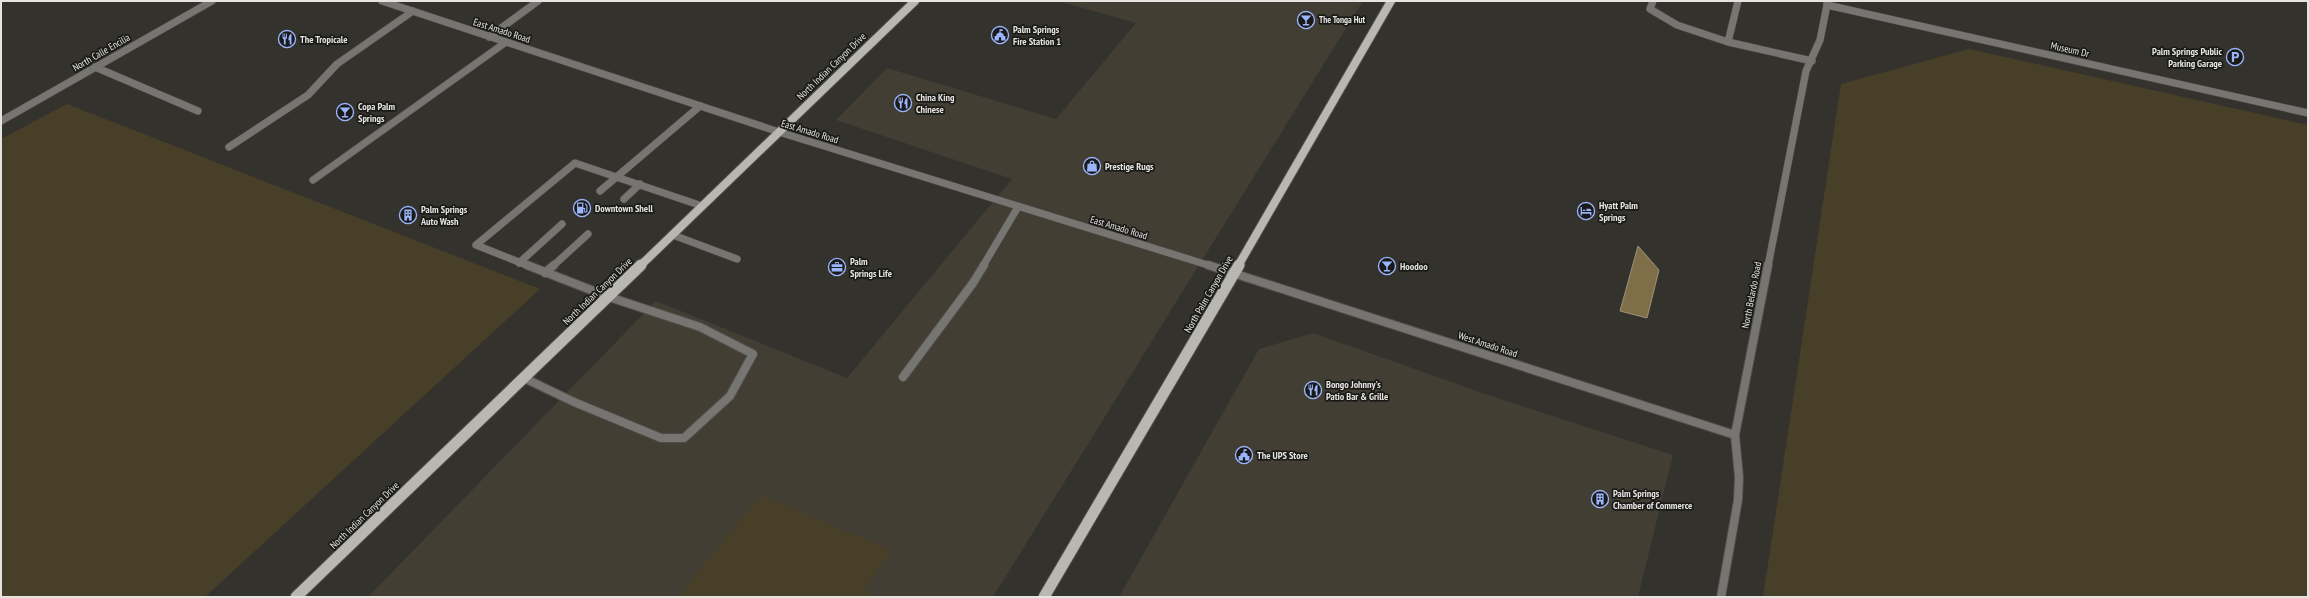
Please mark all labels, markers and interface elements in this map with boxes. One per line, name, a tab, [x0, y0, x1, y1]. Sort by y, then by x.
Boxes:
bar icon: The Tonga Hut	[1296, 10, 1316, 30]
place label: The Tonga Hut	[1319, 14, 1365, 25]
street label: East Amado Road	[472, 15, 532, 46]
place label: Palm Springs Fire Station 1	[1013, 23, 1061, 48]
public building icon: Palm Springs Fire Station 1	[990, 25, 1010, 45]
restaurant icon: The Tropicale	[277, 29, 297, 49]
street label: North Indian Canyon Drive	[794, 30, 869, 103]
street label: North Calle Encilia	[70, 31, 132, 74]
place label: The Tropicale	[300, 33, 348, 46]
street label: Museum Dr	[2049, 39, 2091, 60]
place label: Palm Springs Public Parking Garage	[2152, 45, 2222, 70]
parking icon: Palm Springs Public Parking Garage	[2225, 47, 2245, 67]
place label: China King Chinese	[916, 91, 955, 116]
restaurant icon: China King Chinese	[893, 93, 913, 113]
place label: Copa Palm Springs	[358, 100, 395, 125]
bar icon: Copa Palm Springs	[335, 102, 355, 122]
street label: East Amado Road	[780, 117, 840, 146]
shop icon: Prestige Rugs	[1082, 156, 1102, 176]
place label: Prestige Rugs	[1105, 160, 1154, 173]
fuel station icon: Downtown Shell	[572, 198, 592, 218]
place label: Hyatt Palm Springs	[1599, 199, 1638, 224]
hotel icon: Hyatt Palm Springs	[1576, 201, 1596, 221]
place label: Downtown Shell	[595, 202, 654, 215]
place label: Palm Springs Auto Wash	[420, 203, 468, 228]
building icon: Palm Springs Auto Wash	[398, 205, 418, 225]
street label: East Amado Road	[1089, 213, 1149, 242]
street label: North Palm Canyon Drive	[1181, 253, 1236, 335]
street label: North Indian Canyon Drive	[560, 255, 635, 328]
place label: Palm Springs Life	[850, 255, 892, 280]
bar icon: Hoodoo	[1377, 256, 1397, 276]
office icon: Palm Springs Life	[827, 257, 847, 277]
place label: Hoodoo	[1400, 260, 1428, 273]
street label: North Belardo Road	[1739, 261, 1764, 330]
street label: West Amado Road	[1457, 329, 1519, 360]
place label: Bongo Johnny's Patio Bar & Grille	[1326, 378, 1388, 403]
restaurant icon: Bongo Johnny's Patio Bar & Grille	[1303, 380, 1323, 400]
public building icon: The UPS Store	[1234, 445, 1254, 465]
place label: The UPS Store	[1257, 449, 1308, 462]
street label: North Indian Canyon Drive	[327, 479, 402, 552]
place label: Palm Springs Chamber of Commerce	[1613, 487, 1692, 512]
building icon: Palm Springs Chamber of Commerce	[1590, 489, 1610, 509]

